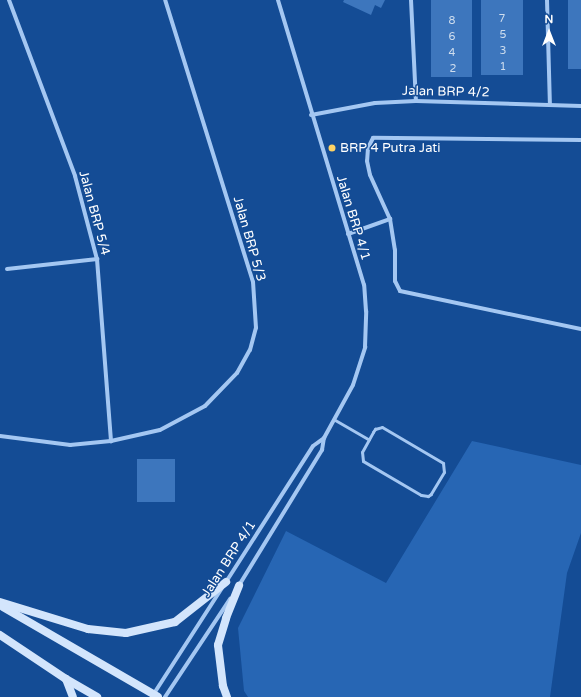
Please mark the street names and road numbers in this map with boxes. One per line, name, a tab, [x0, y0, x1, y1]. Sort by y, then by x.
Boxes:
street label: Jalan BRP 4/2	[402, 83, 490, 101]
street label: Jalan BRP 5/4	[75, 169, 113, 257]
street label: Jalan BRP 4/1	[333, 174, 373, 262]
street label: Jalan BRP 5/3	[229, 195, 269, 283]
street label: Jalan BRP 4/1	[199, 518, 259, 600]

